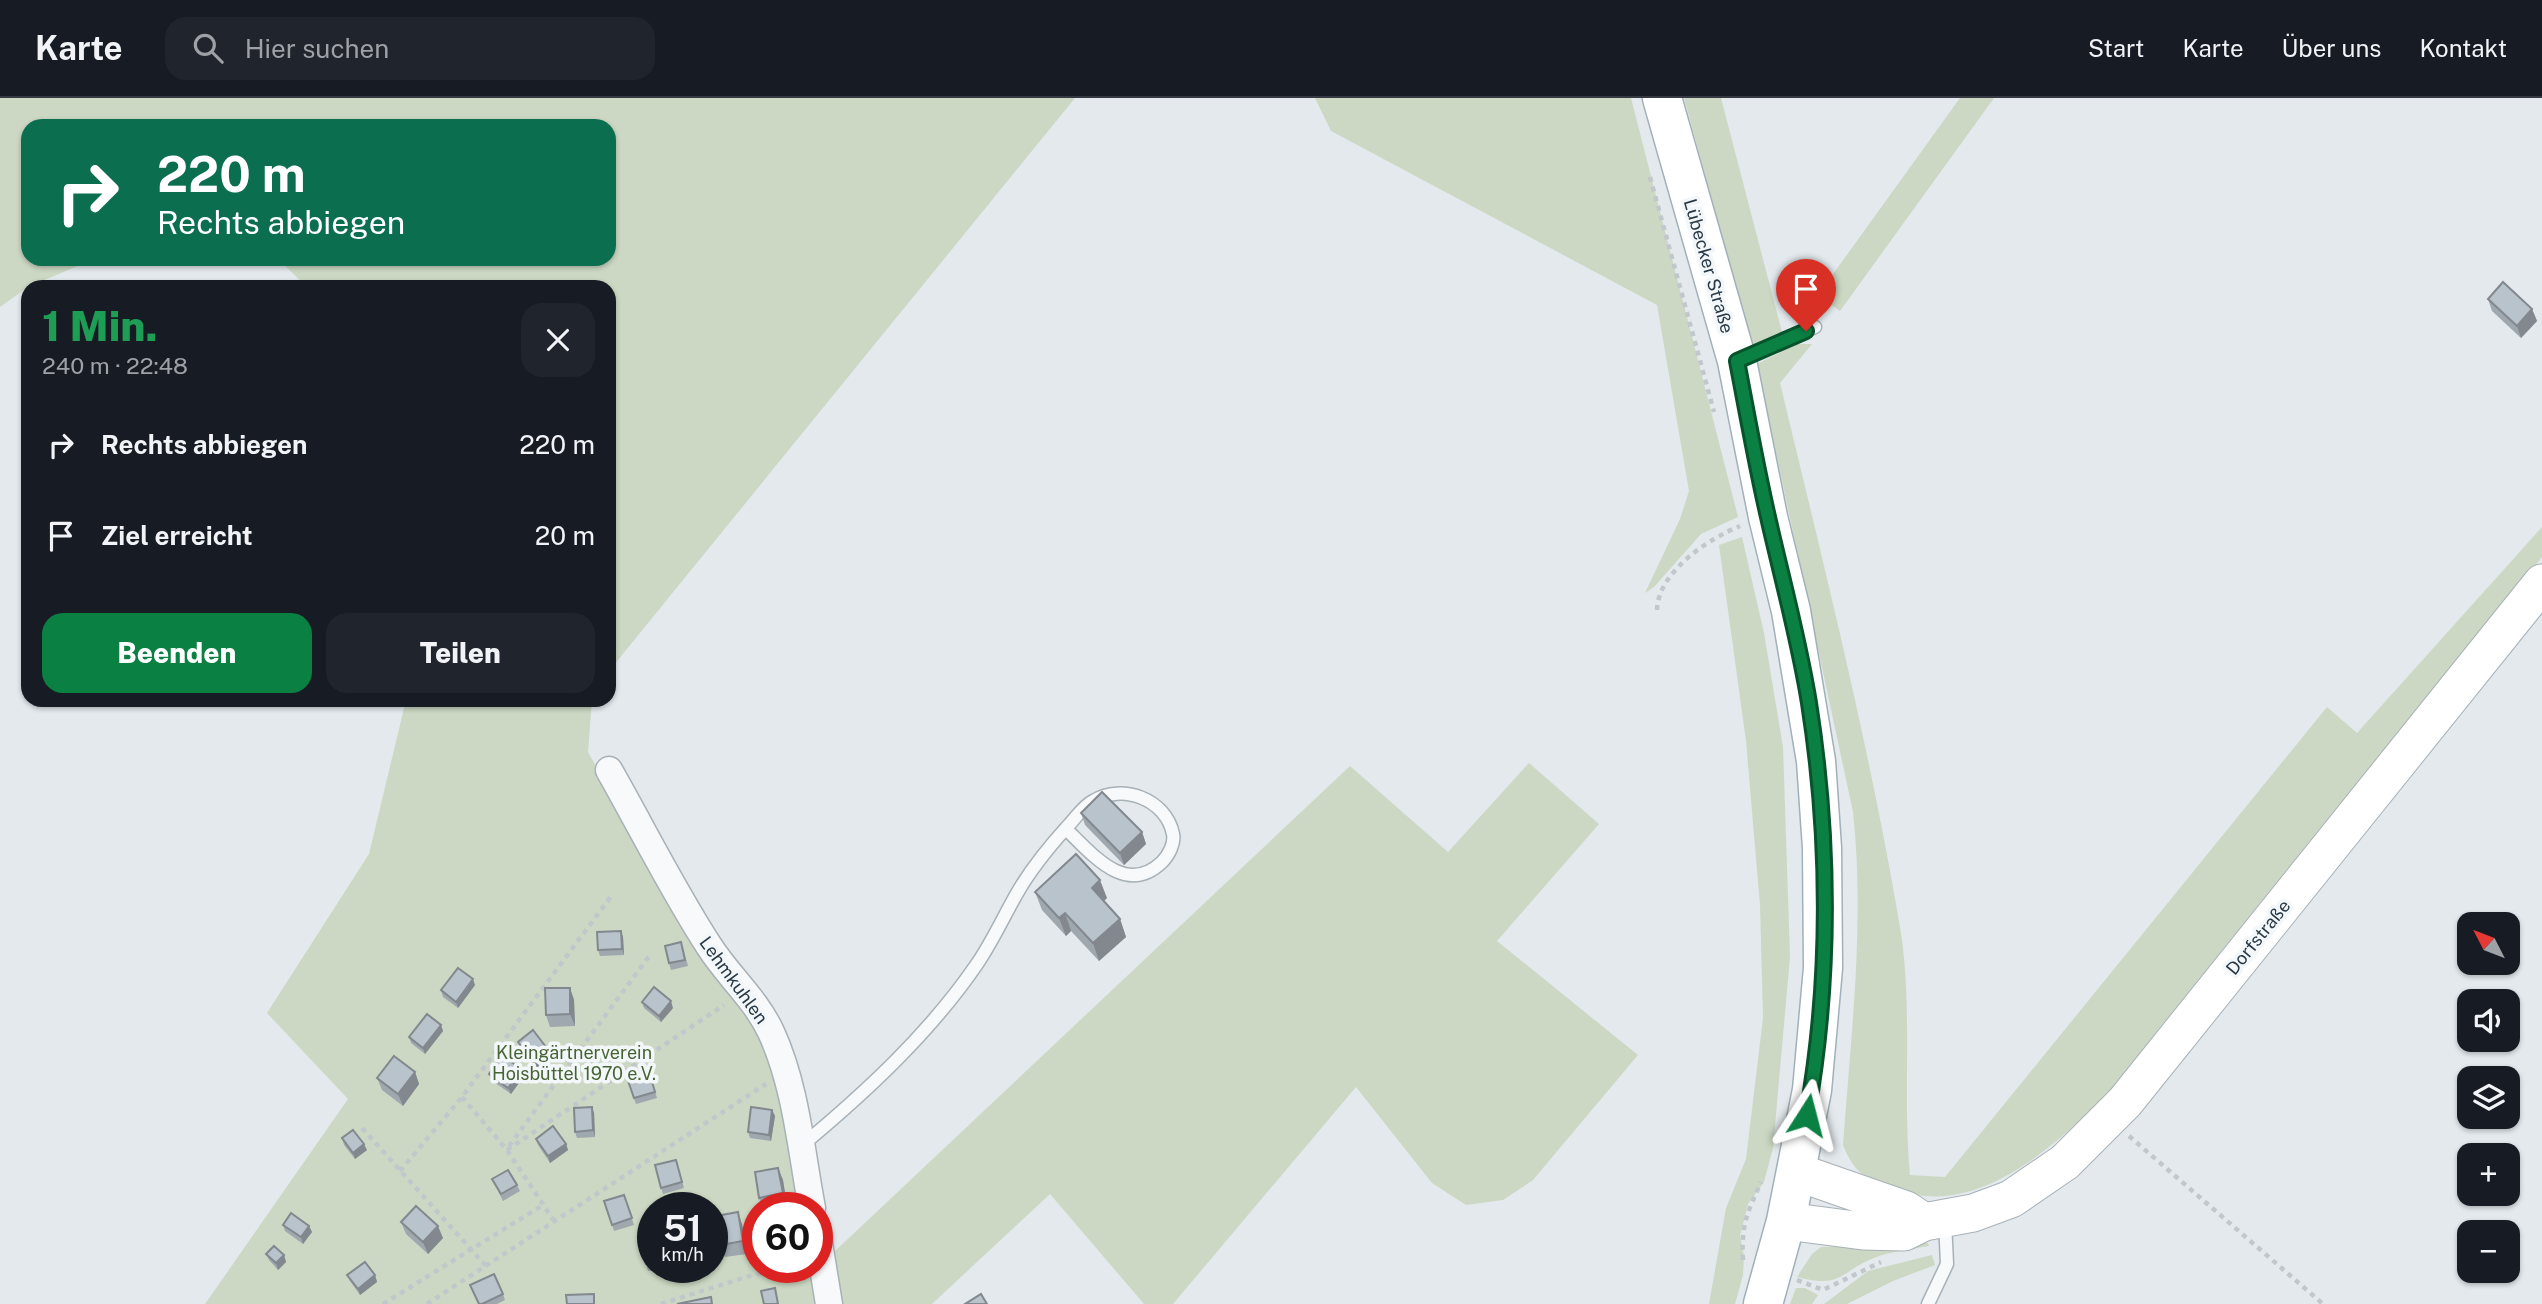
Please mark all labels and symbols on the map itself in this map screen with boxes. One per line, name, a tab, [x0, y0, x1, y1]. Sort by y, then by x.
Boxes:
street label: Lübecker Straße	[1680, 196, 1738, 336]
pin	[1776, 259, 1836, 331]
street label: Dorfstraße	[2221, 895, 2295, 979]
north arrow	[2457, 912, 2520, 975]
street label: Lehmkuhlen	[695, 932, 773, 1028]
park label: Kleingärtnerverein Hoisbüttel 1970 e.V.	[492, 1042, 656, 1084]
position arrow	[1770, 1078, 1844, 1152]
speed limit sign: 60	[742, 1192, 833, 1283]

